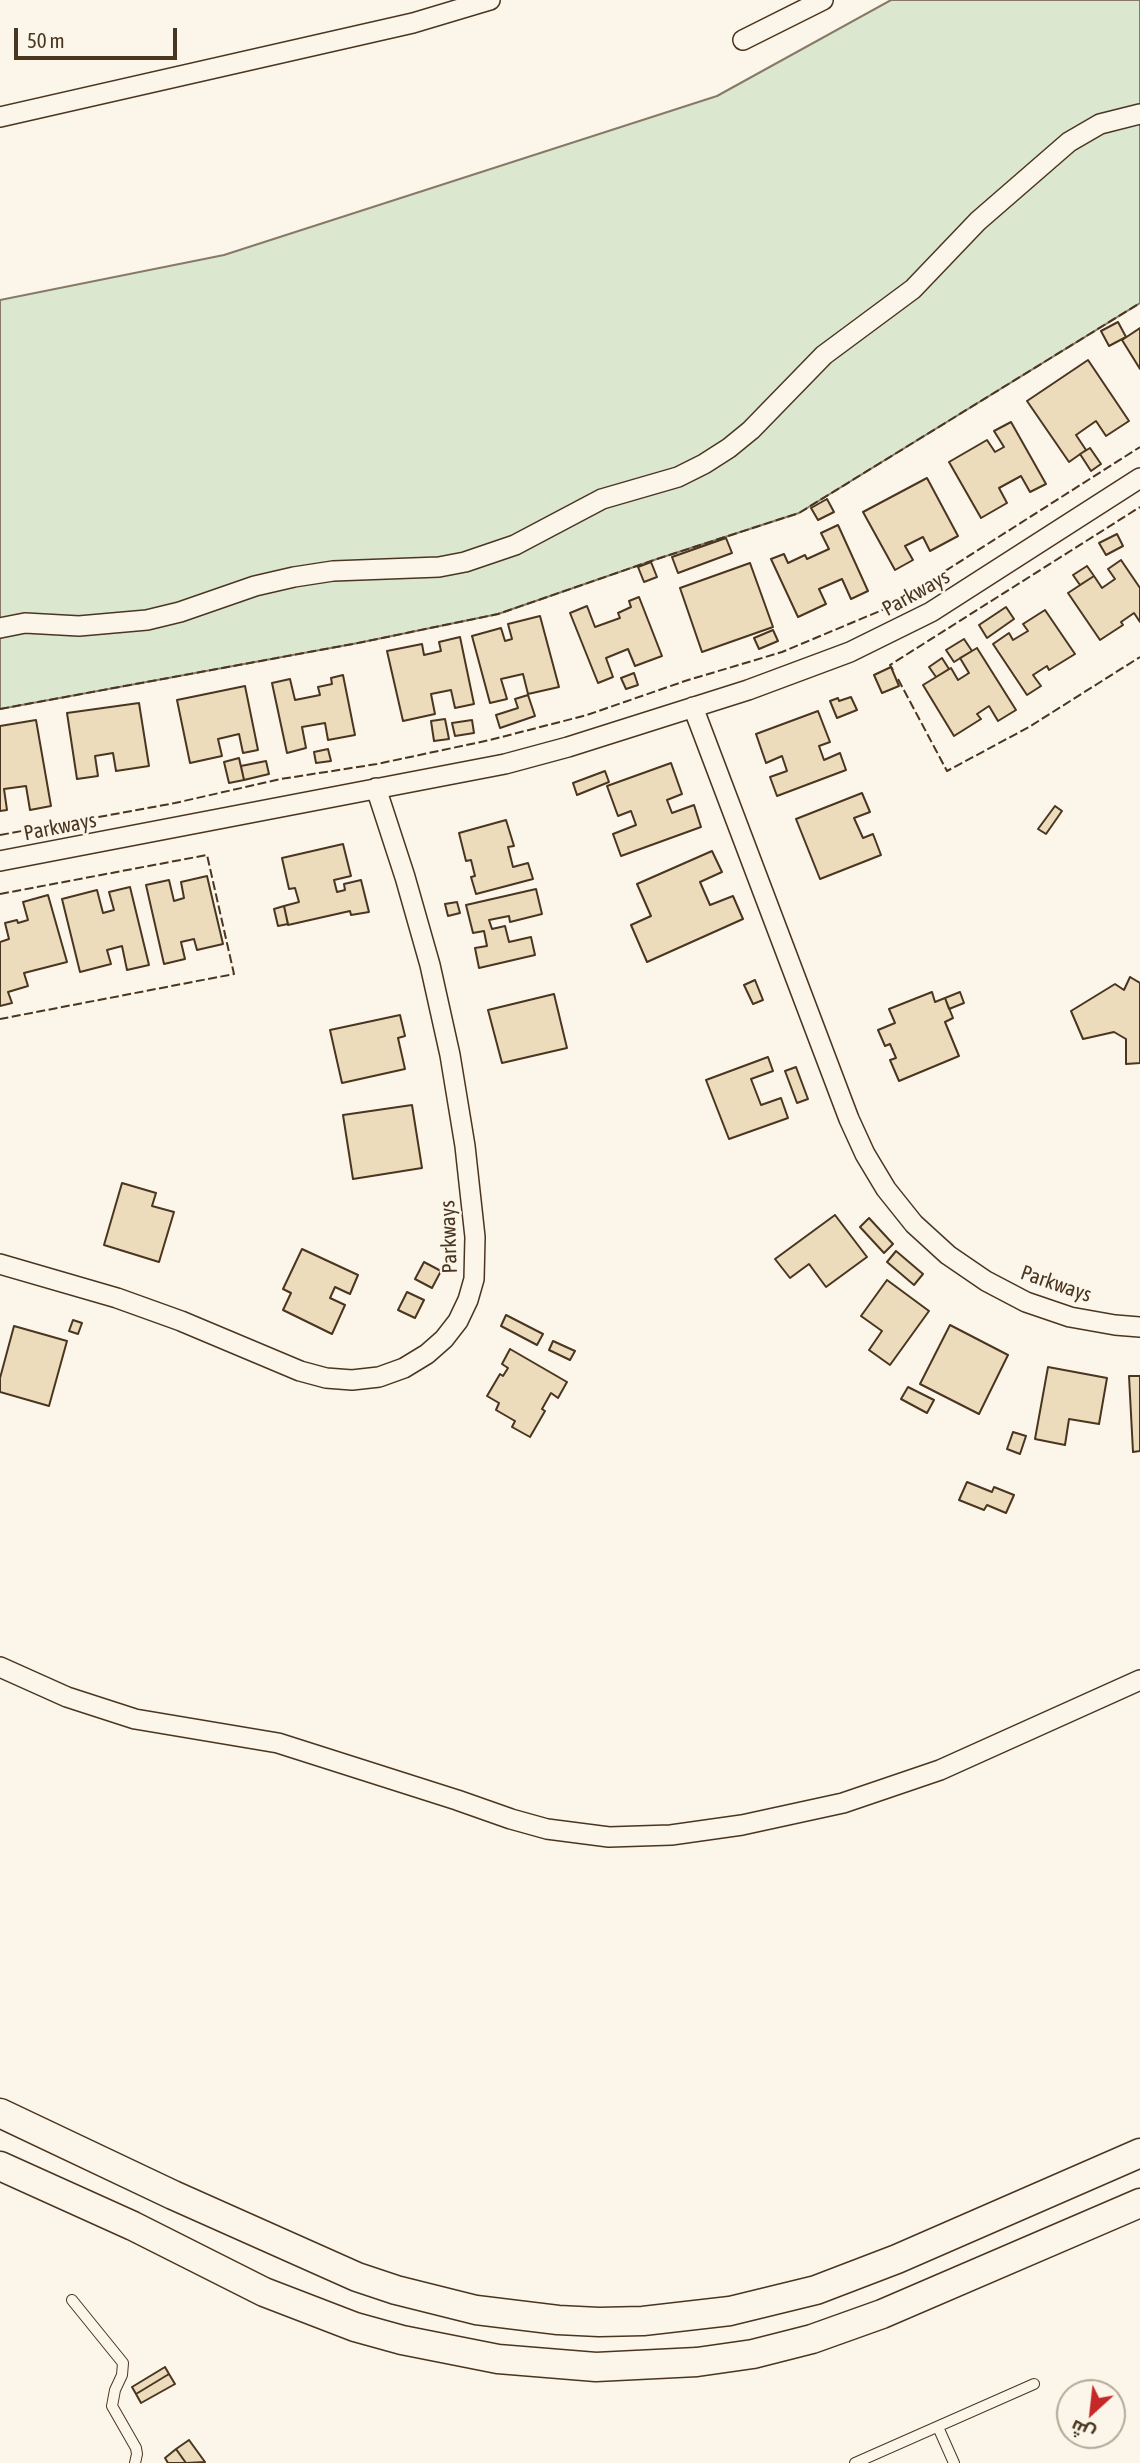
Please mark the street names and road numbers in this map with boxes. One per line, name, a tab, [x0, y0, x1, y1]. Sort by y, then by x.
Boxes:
street label: Parkways	[878, 564, 954, 622]
street label: Parkways	[22, 808, 98, 846]
street label: Parkways	[435, 1200, 463, 1274]
street label: Parkways	[1017, 1260, 1095, 1308]

